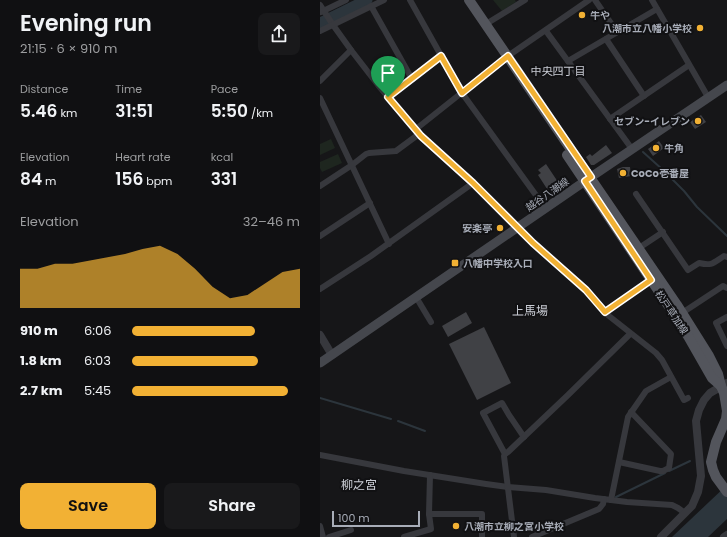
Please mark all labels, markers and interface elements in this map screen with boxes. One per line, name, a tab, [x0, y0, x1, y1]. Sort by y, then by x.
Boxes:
text: Evening run	[20, 8, 152, 39]
place label: 牛や	[590, 8, 610, 23]
marker: 牛や	[577, 10, 587, 20]
button: share	[258, 13, 300, 55]
place label: 八潮市立八幡小学校	[602, 21, 692, 36]
marker: 八潮市立八幡小学校	[695, 23, 705, 33]
text: 21:15 · 6 × 910 m	[20, 39, 117, 58]
pin	[371, 56, 405, 97]
icon: arrive	[377, 62, 399, 84]
district label: 中央四丁目	[531, 63, 586, 79]
text: Distance	[20, 81, 68, 97]
text: Time	[115, 81, 142, 97]
text: Pace	[211, 81, 238, 97]
text: 5.46	[20, 99, 58, 123]
text: 31:51	[115, 99, 153, 123]
text: 5:50	[211, 99, 248, 123]
text: km	[58, 105, 77, 121]
text: /km	[248, 105, 273, 121]
place label: セブン-イレブン	[614, 114, 690, 129]
marker: セブン-イレブン	[693, 116, 703, 126]
place label: 牛角	[664, 141, 684, 156]
marker: 牛角	[651, 143, 661, 153]
text: Elevation	[20, 149, 70, 165]
text: Heart rate	[115, 149, 171, 165]
text: kcal	[211, 149, 233, 165]
place label: CoCo壱番屋	[631, 166, 689, 181]
text: 84	[20, 167, 42, 191]
text: 156	[115, 167, 143, 191]
text: 331	[211, 167, 237, 191]
marker: CoCo壱番屋	[618, 168, 628, 178]
text: m	[42, 173, 56, 189]
text: bpm	[143, 173, 172, 189]
street label: 越谷八潮線	[523, 174, 572, 215]
text: Elevation	[20, 212, 79, 231]
text: 32–46 m	[243, 212, 300, 231]
place label: 安楽亭	[462, 221, 492, 236]
marker: 安楽亭	[495, 223, 505, 233]
place label: 八幡中学校入口	[463, 256, 533, 271]
marker: 八幡中学校入口	[450, 258, 460, 268]
street label: 松戸草加線	[651, 287, 692, 337]
district label: 上馬場	[512, 302, 548, 319]
text: 910 m	[20, 321, 58, 340]
text: 6:06	[84, 321, 111, 340]
text: 1.8 km	[20, 351, 62, 370]
text: 6:03	[84, 351, 111, 370]
text: 2.7 km	[20, 381, 63, 400]
text: 5:45	[84, 381, 111, 400]
district label: 柳之宮	[341, 476, 377, 493]
button: Save	[20, 483, 156, 529]
button: Share	[164, 483, 300, 529]
scale bar	[332, 509, 420, 528]
text: 100 m	[338, 510, 370, 526]
place label: 八潮市立柳之宮小学校	[464, 519, 564, 534]
marker: 八潮市立柳之宮小学校	[451, 521, 461, 531]

